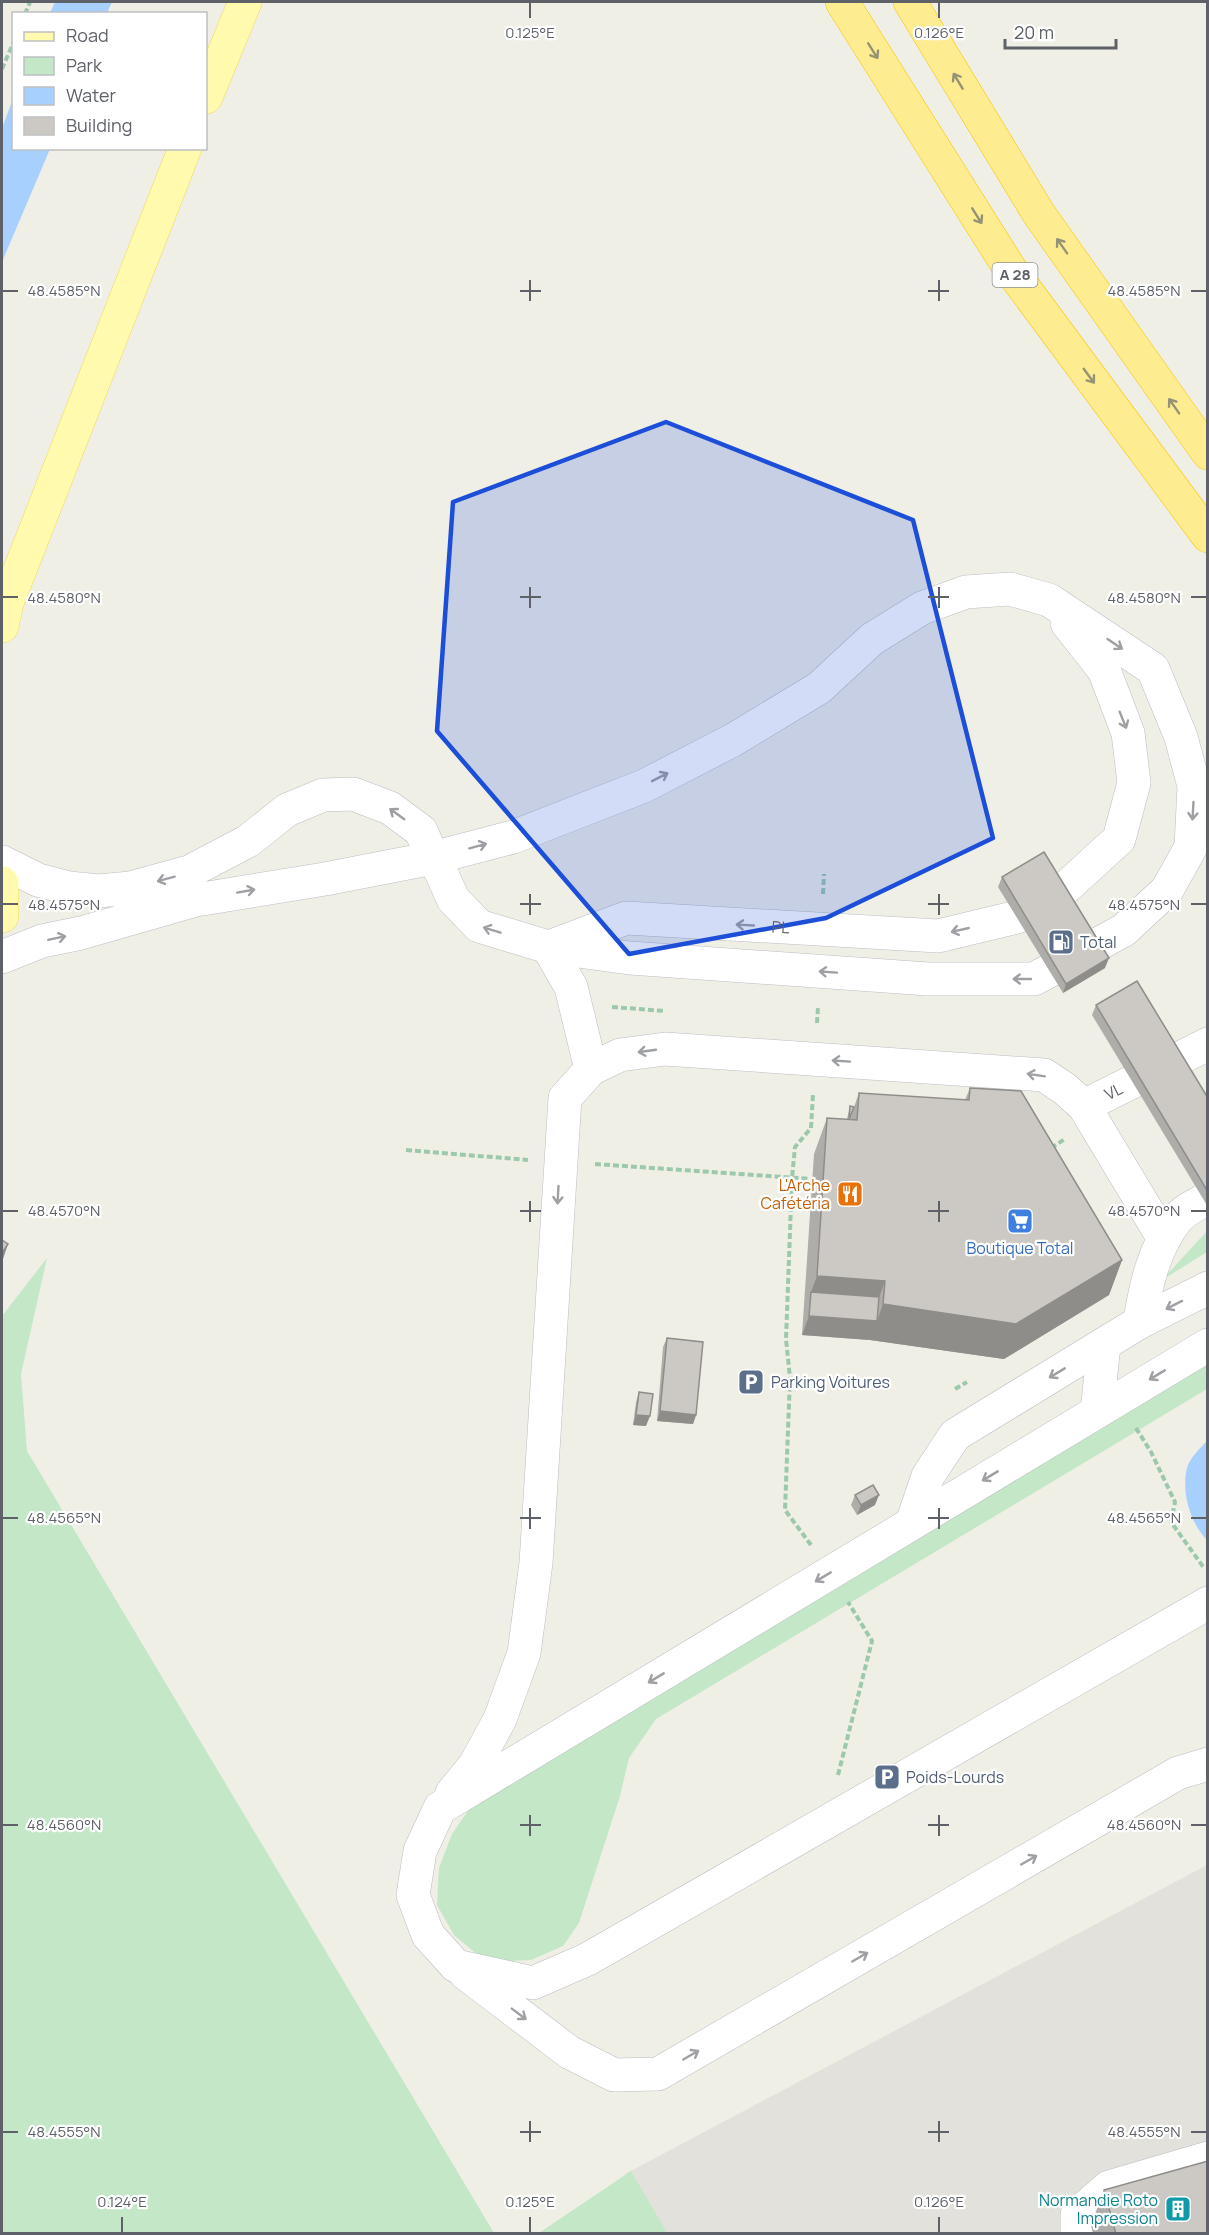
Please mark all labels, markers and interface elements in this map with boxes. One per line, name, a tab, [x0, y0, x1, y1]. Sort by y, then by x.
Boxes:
legend	[12, 12, 207, 150]
scale bar	[1005, 12, 1116, 50]
text: 20 m	[1014, 20, 1054, 44]
text: 0.125°E	[505, 22, 555, 43]
text: 0.126°E	[914, 22, 964, 43]
text: Road	[66, 23, 109, 47]
one-way arrow	[867, 42, 879, 59]
text: Park	[66, 53, 103, 77]
one-way arrow	[952, 73, 964, 90]
text: Water	[66, 83, 116, 107]
text: Building	[66, 113, 132, 137]
one-way arrow	[971, 207, 983, 224]
one-way arrow	[1056, 238, 1068, 255]
road number: A 28	[992, 263, 1038, 287]
text: 48.4585°N	[27, 280, 101, 301]
text: 48.4585°N	[1107, 280, 1181, 301]
one-way arrow	[1083, 367, 1095, 383]
one-way arrow	[1168, 398, 1180, 414]
text: 48.4580°N	[27, 587, 101, 608]
text: 48.4580°N	[1107, 587, 1181, 608]
one-way arrow	[1106, 638, 1123, 650]
one-way arrow	[1118, 710, 1129, 729]
one-way arrow	[651, 771, 669, 782]
one-way arrow	[1187, 801, 1198, 821]
one-way arrow	[390, 807, 406, 820]
one-way arrow	[468, 840, 487, 851]
one-way arrow	[157, 874, 176, 885]
one-way arrow	[236, 886, 255, 897]
text: 48.4575°N	[28, 894, 100, 915]
text: 48.4575°N	[1108, 894, 1180, 915]
street label: PL	[771, 915, 790, 938]
one-way arrow	[735, 920, 755, 931]
one-way arrow	[483, 924, 502, 935]
one-way arrow	[951, 925, 970, 937]
fuel station icon: Total	[1046, 927, 1076, 957]
place label: Total	[1080, 931, 1117, 953]
one-way arrow	[46, 932, 66, 943]
one-way arrow	[818, 966, 838, 977]
one-way arrow	[1013, 973, 1033, 985]
one-way arrow	[638, 1046, 657, 1057]
one-way arrow	[832, 1055, 852, 1066]
one-way arrow	[1026, 1069, 1046, 1080]
street label: VL	[1101, 1077, 1126, 1105]
place label: L'Arche Cafétéria	[760, 1174, 830, 1214]
restaurant icon: L'Arche Cafétéria	[835, 1179, 865, 1209]
one-way arrow	[553, 1184, 564, 1204]
text: 48.4570°N	[28, 1200, 100, 1221]
text: 48.4570°N	[1108, 1200, 1180, 1221]
supermarket icon: Boutique Total	[1005, 1206, 1035, 1236]
place label: Boutique Total	[966, 1237, 1074, 1259]
one-way arrow	[1165, 1300, 1183, 1312]
parking icon: Parking Voitures	[736, 1367, 766, 1397]
one-way arrow	[1049, 1367, 1066, 1379]
one-way arrow	[1149, 1370, 1166, 1382]
place label: Parking Voitures	[771, 1371, 890, 1393]
one-way arrow	[982, 1471, 999, 1483]
text: 48.4565°N	[27, 1507, 101, 1528]
text: 48.4565°N	[1107, 1507, 1181, 1528]
one-way arrow	[815, 1571, 832, 1583]
one-way arrow	[648, 1672, 665, 1684]
parking icon: Poids-Lourds	[872, 1762, 902, 1792]
place label: Poids-Lourds	[906, 1766, 1004, 1788]
text: 48.4560°N	[27, 1814, 101, 1835]
text: 48.4560°N	[1107, 1814, 1181, 1835]
one-way arrow	[1020, 1854, 1037, 1866]
one-way arrow	[851, 1951, 868, 1963]
one-way arrow	[511, 2008, 527, 2021]
one-way arrow	[682, 2048, 699, 2060]
text: 48.4555°N	[27, 2121, 101, 2142]
text: 48.4555°N	[1107, 2121, 1181, 2142]
place label: Normandie Roto Impression	[1039, 2189, 1158, 2229]
text: 0.124°E	[97, 2191, 147, 2212]
text: 0.125°E	[505, 2191, 555, 2212]
text: 0.126°E	[914, 2191, 964, 2212]
building icon: Normandie Roto Impression	[1163, 2194, 1193, 2224]

